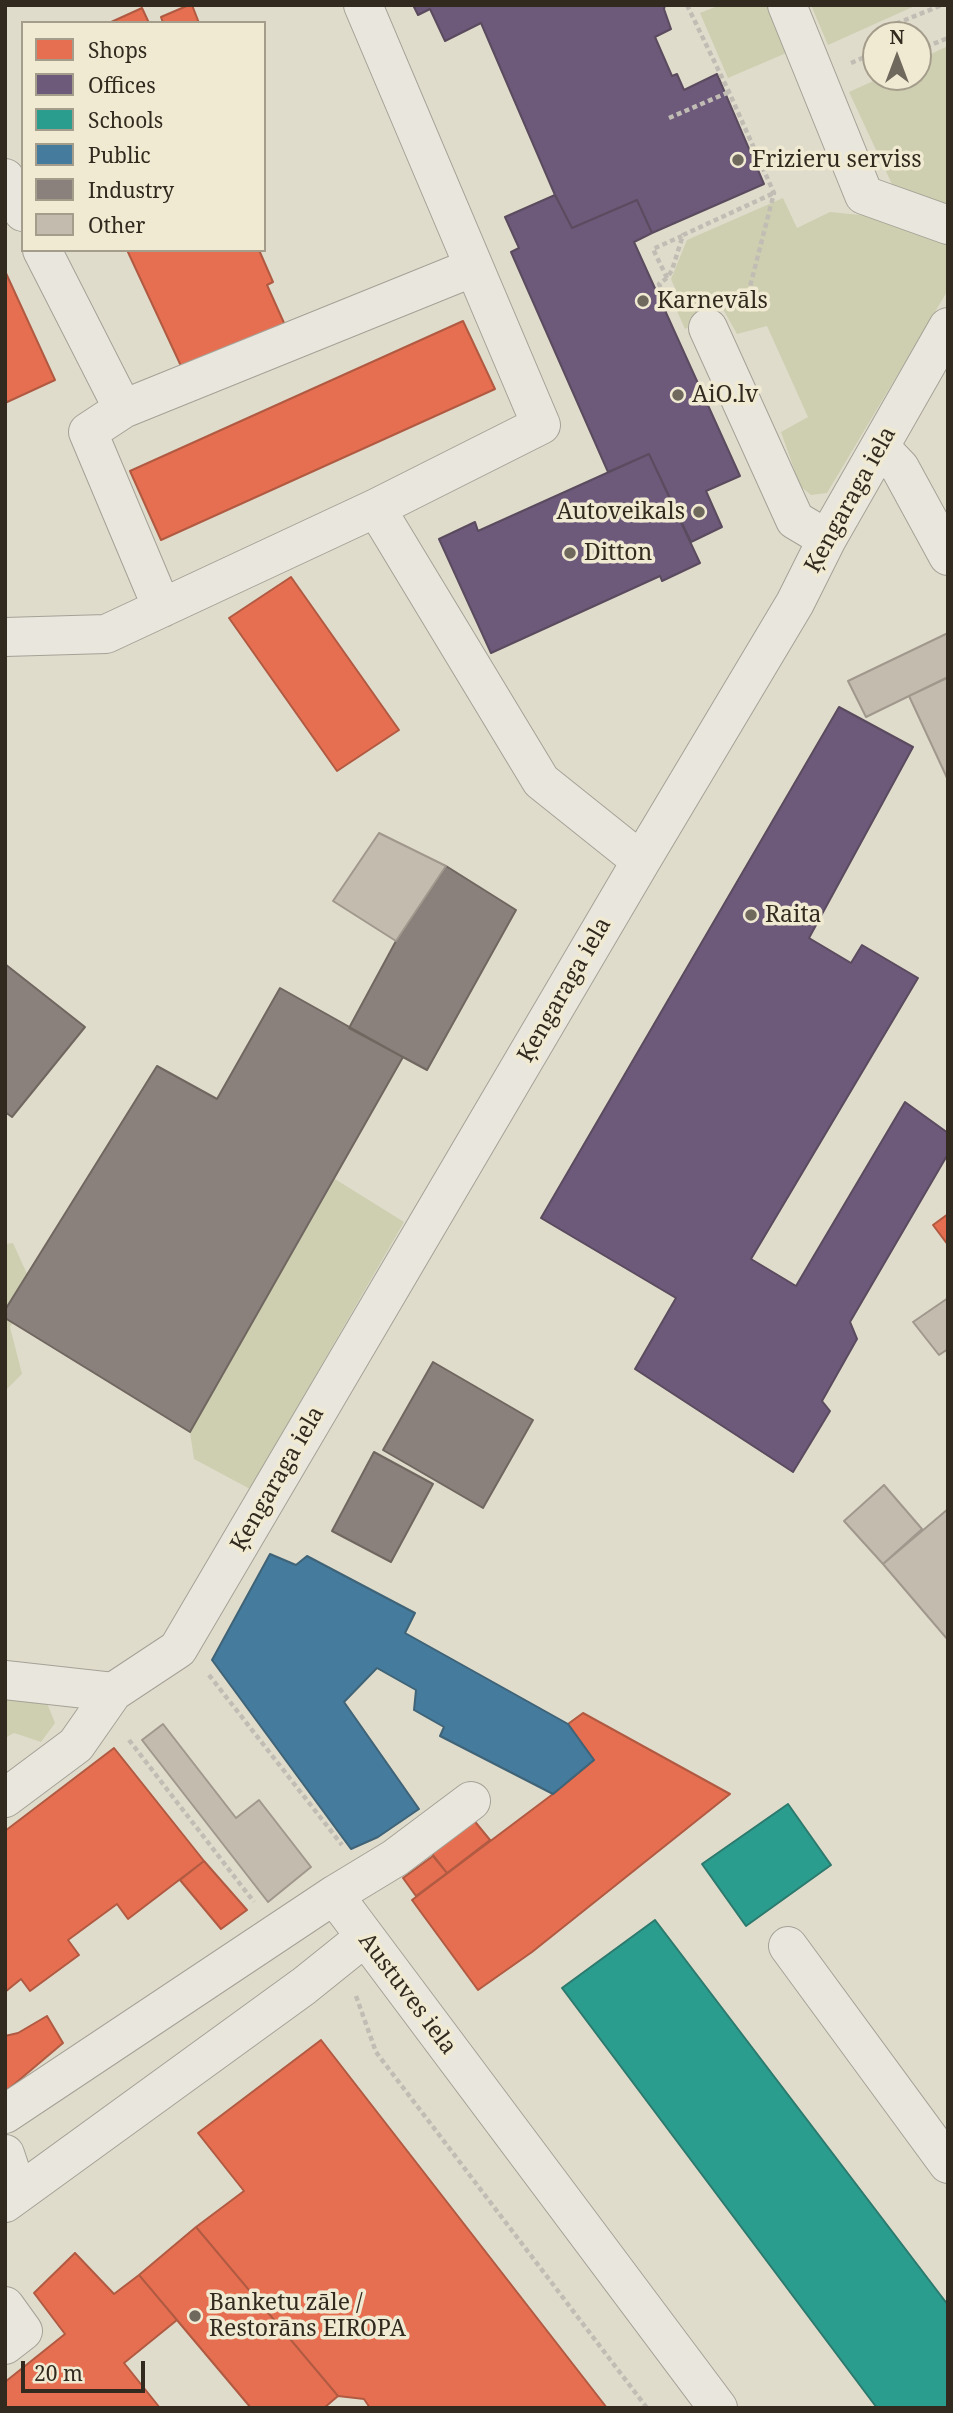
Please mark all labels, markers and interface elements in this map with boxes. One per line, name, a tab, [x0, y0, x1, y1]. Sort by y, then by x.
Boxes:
legend	[21, 21, 266, 252]
north arrow	[862, 21, 932, 91]
text: N	[890, 24, 904, 50]
text: Shops	[88, 36, 147, 64]
text: Offices	[88, 71, 156, 99]
text: Schools	[88, 106, 163, 134]
text: Public	[88, 141, 150, 169]
place label: Frizieru serviss	[752, 146, 922, 174]
marker: Frizieru serviss	[730, 152, 746, 168]
text: Industry	[88, 176, 174, 204]
text: Other	[88, 211, 145, 239]
place label: Karnevāls	[657, 287, 768, 315]
marker: Karnevāls	[635, 293, 651, 309]
place label: AiO.lv	[692, 381, 758, 409]
marker: AiO.lv	[670, 387, 686, 403]
street label: Ķengaraga iela	[800, 422, 902, 578]
place label: Autoveikals	[556, 498, 685, 526]
marker: Autoveikals	[691, 504, 707, 520]
place label: Ditton	[584, 539, 652, 567]
marker: Ditton	[562, 545, 578, 561]
place label: Raita	[765, 901, 821, 929]
marker: Raita	[743, 907, 759, 923]
street label: Ķengaraga iela	[512, 913, 618, 1067]
street label: Ķengaraga iela	[225, 1402, 331, 1556]
street label: Austuves iela	[352, 1928, 462, 2060]
place label: Banketu zāle / Restorāns EIROPA	[209, 2289, 406, 2343]
marker: Banketu zāle / Restorāns EIROPA	[187, 2308, 203, 2324]
scale bar	[24, 2346, 149, 2390]
text: 20 m	[34, 2359, 83, 2387]

